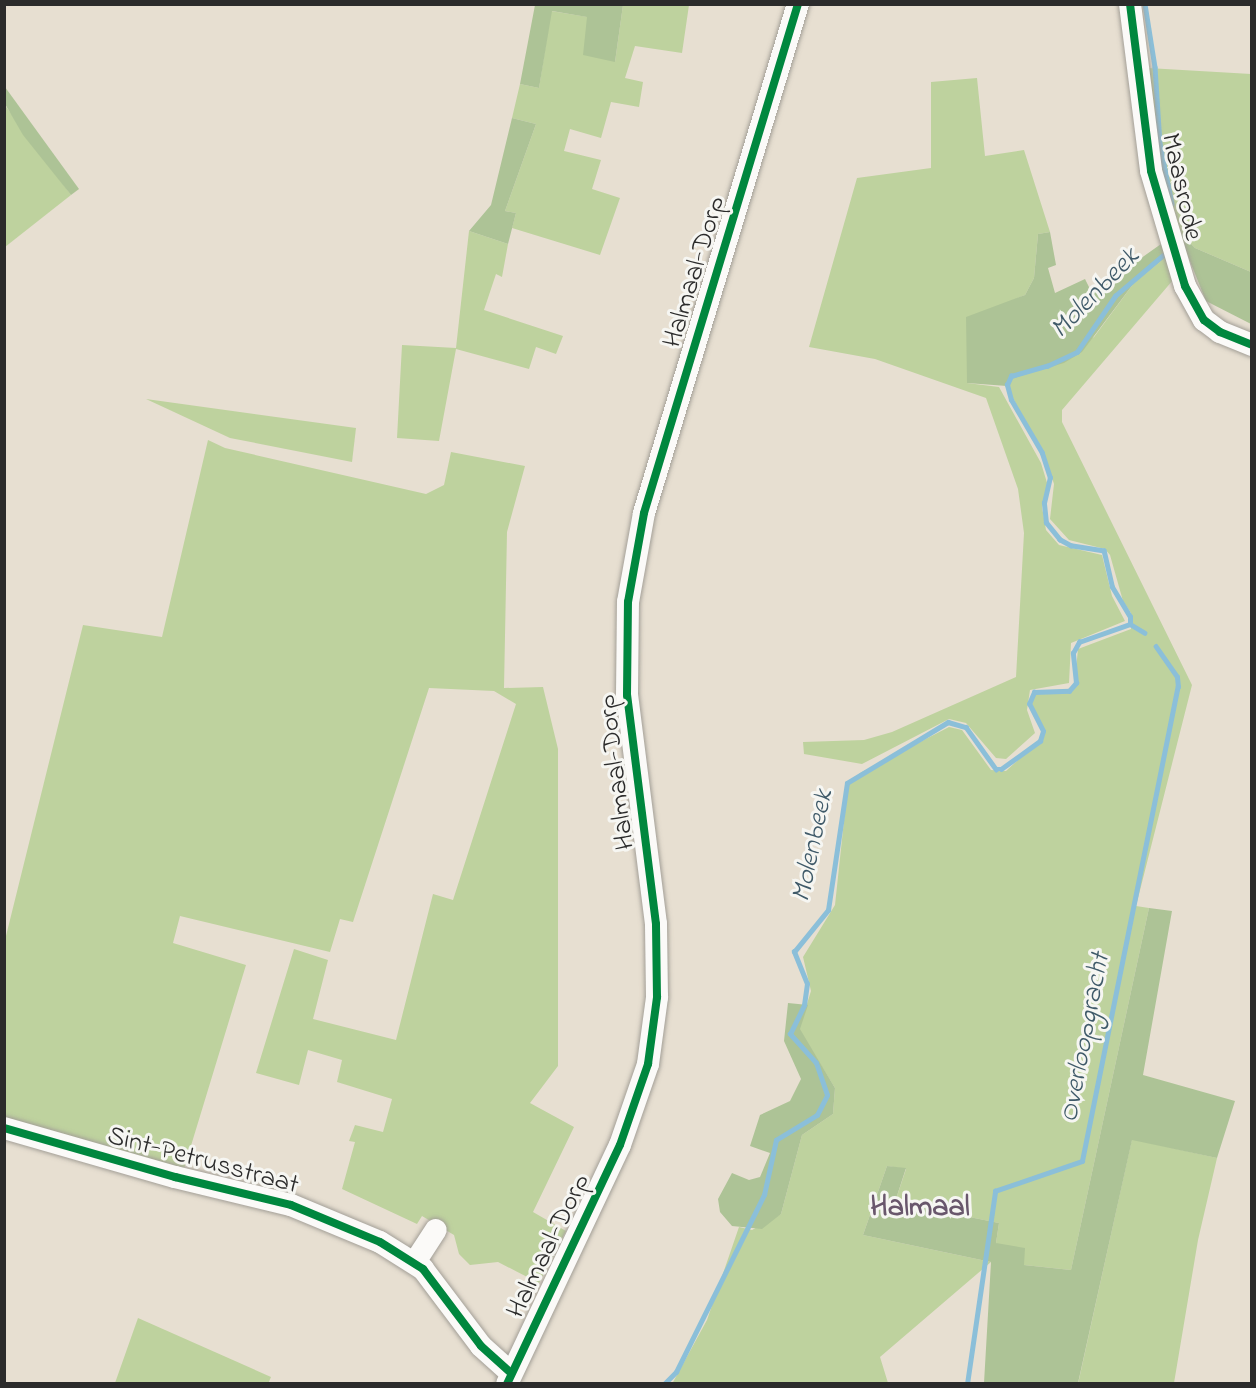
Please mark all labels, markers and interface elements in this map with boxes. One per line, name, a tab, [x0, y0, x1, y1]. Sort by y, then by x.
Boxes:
street label: Maasrode	[1153, 130, 1209, 244]
street label: Halmaal-Dorp	[657, 192, 733, 352]
water label: Molenbeek	[1044, 241, 1148, 347]
street label: Halmaal-Dorp	[591, 692, 643, 852]
water label: Molenbeek	[786, 787, 842, 905]
water label: Overloopgracht	[1053, 950, 1119, 1126]
street label: Sint-Petrusstraat	[104, 1120, 302, 1202]
street label: Halmaal-Dorp	[500, 1169, 598, 1323]
district label: Halmaal	[870, 1190, 970, 1226]

